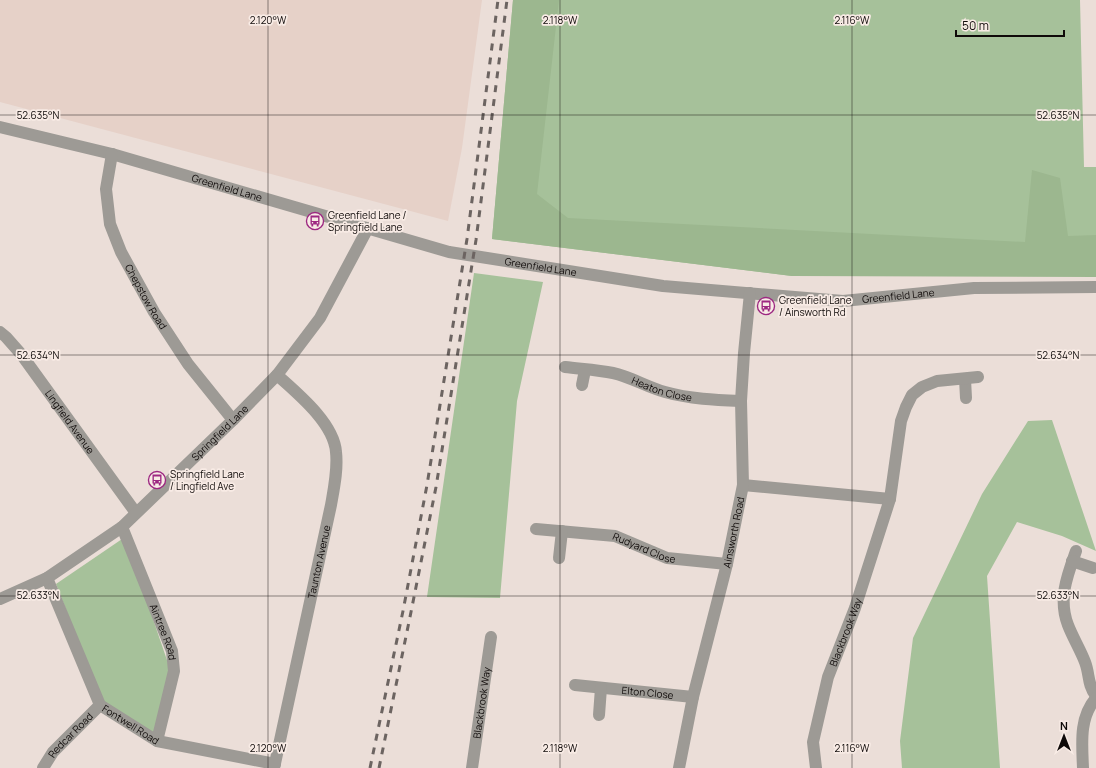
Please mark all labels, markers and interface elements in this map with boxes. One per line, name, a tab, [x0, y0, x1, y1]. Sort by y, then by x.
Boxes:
scale bar	[956, 12, 1064, 38]
text: 2.120°W	[250, 13, 287, 27]
text: 2.118°W	[543, 13, 578, 27]
text: 2.116°W	[835, 13, 870, 27]
text: 50 m	[962, 17, 989, 34]
text: 52.635°N	[17, 108, 59, 122]
text: 52.635°N	[1037, 108, 1079, 122]
street label: Greenfield Lane	[190, 171, 264, 204]
place label: Greenfield Lane / Springfield Lane	[328, 208, 407, 234]
bus stop icon: Greenfield Lane / Springfield Lane	[305, 211, 325, 231]
street label: Greenfield Lane	[504, 254, 578, 279]
street label: Chepstow Road	[122, 262, 170, 332]
street label: Greenfield Lane	[861, 285, 935, 306]
place label: Greenfield Lane / Ainsworth Rd	[779, 293, 852, 319]
bus stop icon: Greenfield Lane / Ainsworth Rd	[756, 296, 776, 316]
text: 52.634°N	[17, 348, 60, 362]
text: 52.634°N	[1037, 348, 1080, 362]
street label: Heaton Close	[630, 373, 693, 404]
street label: Lingfield Avenue	[42, 387, 98, 457]
street label: Springfield Lane	[188, 401, 251, 464]
place label: Springfield Lane / Lingfield Ave	[170, 467, 245, 493]
bus stop icon: Springfield Lane / Lingfield Ave	[147, 470, 167, 490]
street label: Ainsworth Road	[719, 495, 747, 569]
street label: Taunton Avenue	[304, 524, 333, 600]
street label: Rudyard Close	[611, 529, 676, 566]
text: 52.633°N	[17, 588, 59, 602]
text: 52.633°N	[1037, 588, 1079, 602]
street label: Blackbrook Way	[826, 595, 865, 668]
street label: Aintree Road	[147, 602, 180, 661]
street label: Blackbrook Way	[469, 665, 494, 739]
street label: Elton Close	[621, 683, 674, 702]
street label: Fontwell Road	[100, 701, 162, 748]
street label: Redcar Road	[44, 709, 96, 760]
north arrow	[1044, 716, 1084, 756]
text: N	[1060, 718, 1068, 733]
text: 2.120°W	[250, 741, 287, 755]
text: 2.118°W	[543, 741, 578, 755]
text: 2.116°W	[835, 741, 870, 755]

